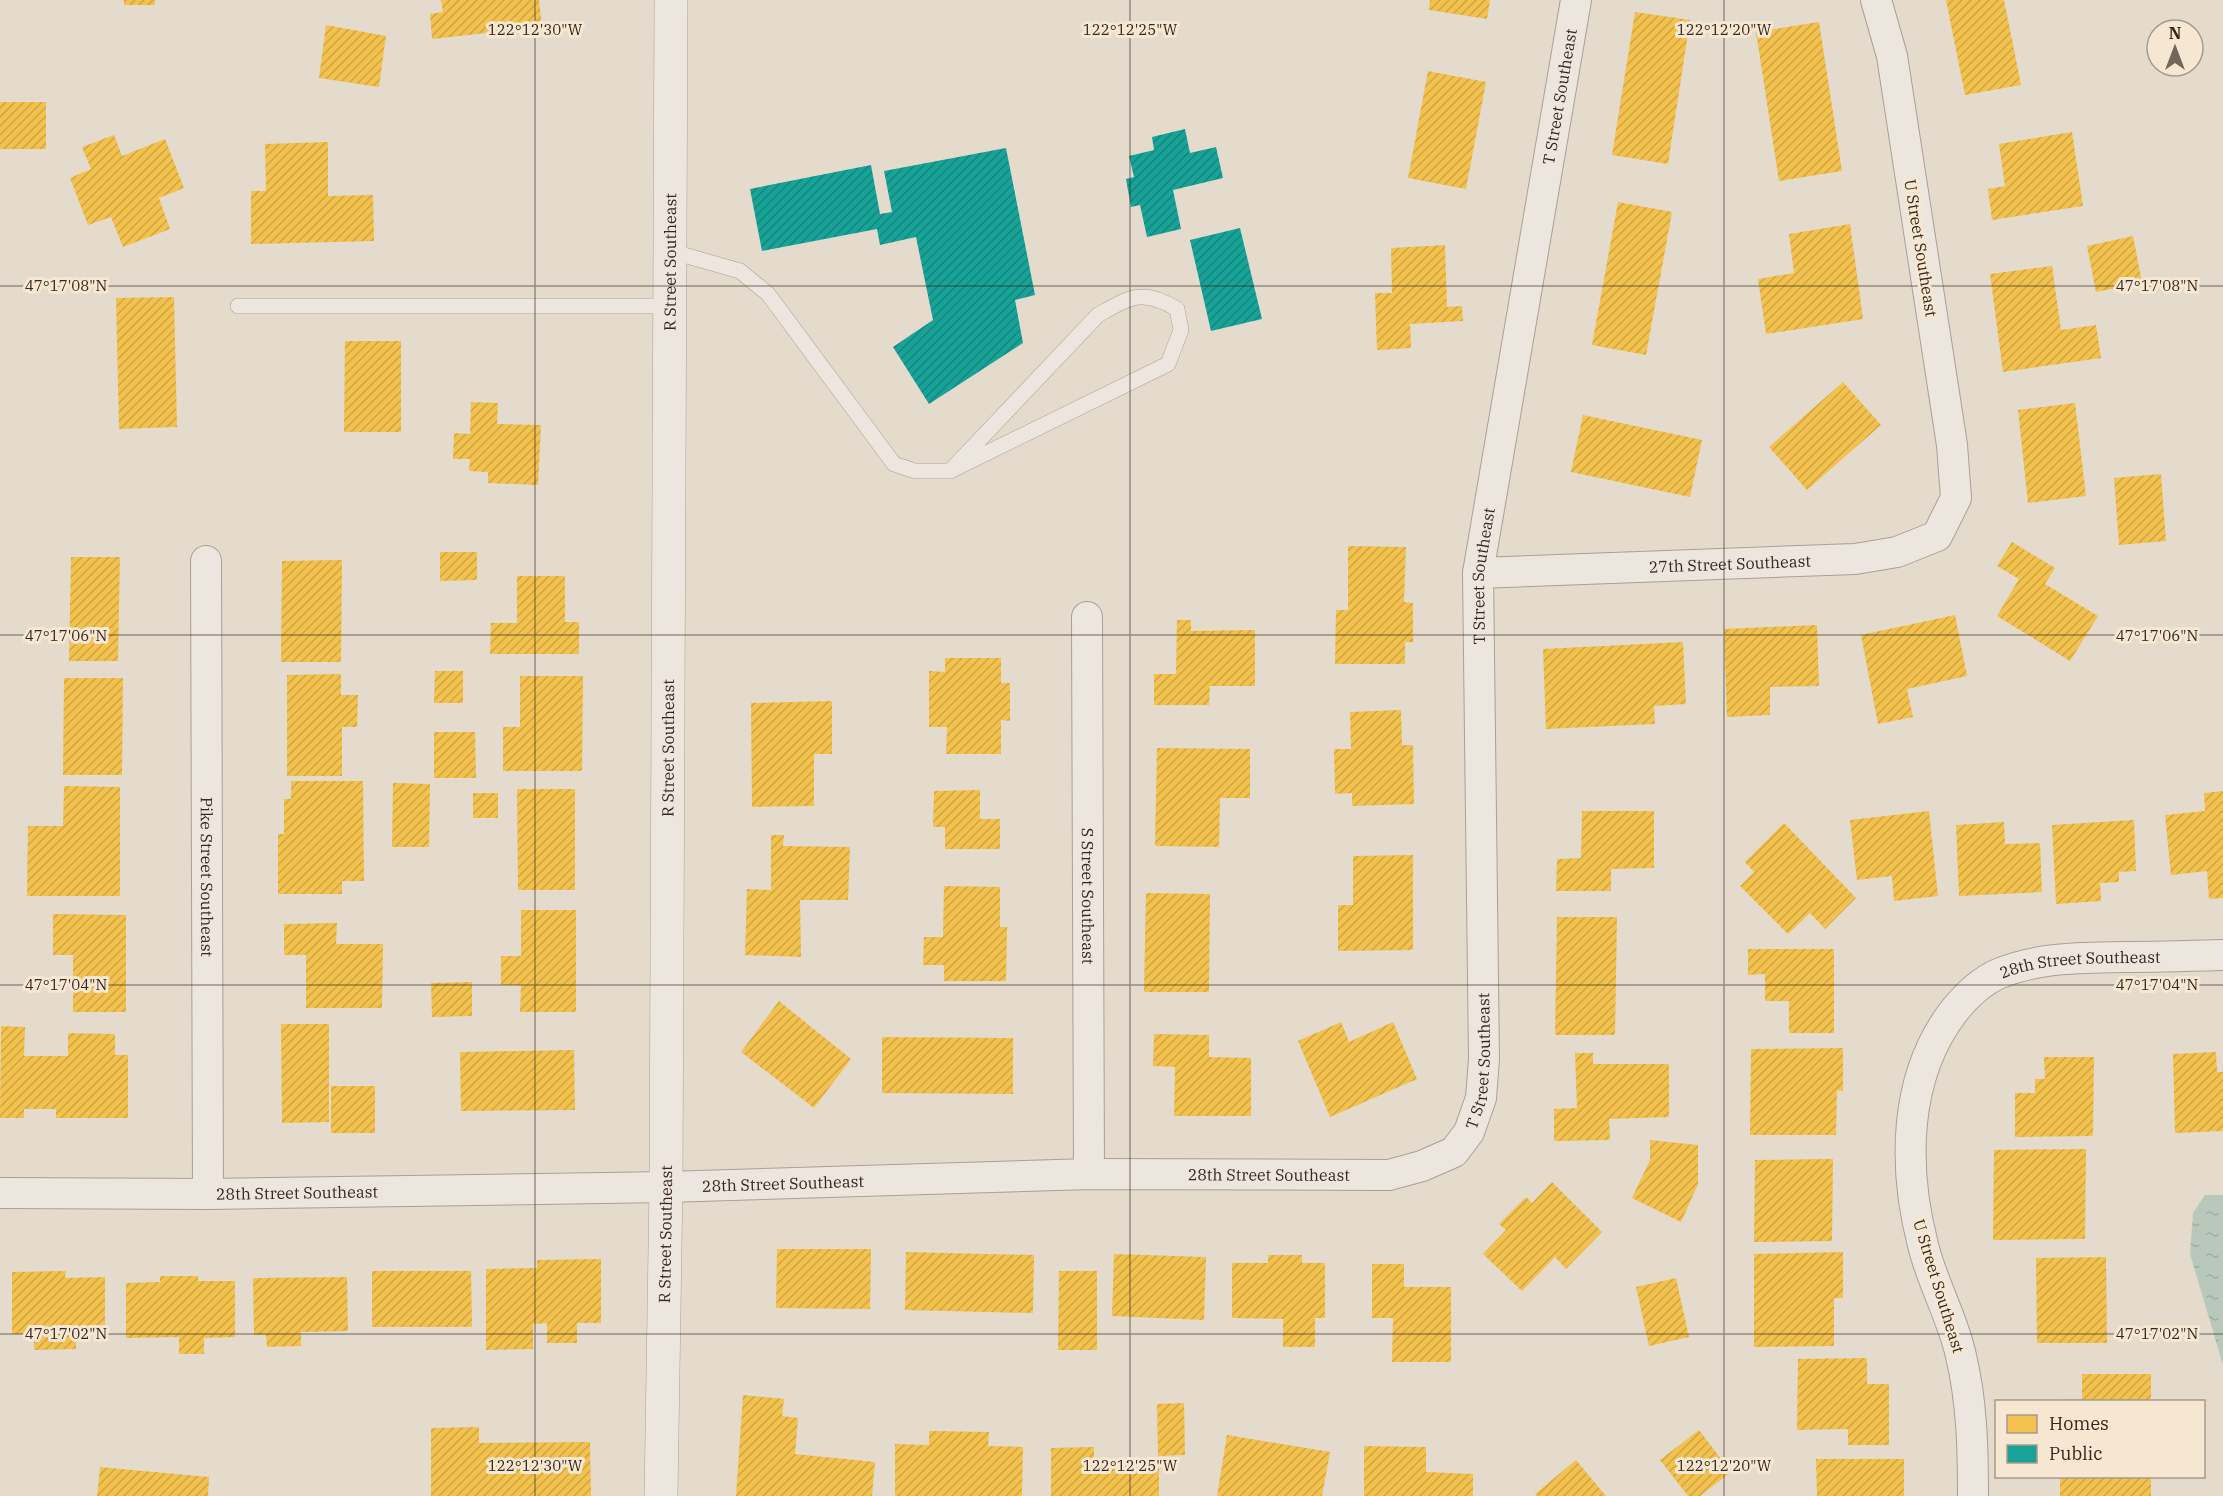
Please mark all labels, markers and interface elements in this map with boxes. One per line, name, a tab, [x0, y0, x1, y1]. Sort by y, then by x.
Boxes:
north arrow	[2145, 18, 2205, 78]
text: 122°12'30"W	[488, 20, 583, 39]
text: 122°12'25"W	[1083, 20, 1178, 39]
text: 122°12'20"W	[1677, 20, 1772, 39]
text: N	[2169, 23, 2181, 43]
street label: T Street Southeast	[1538, 27, 1581, 166]
street label: U Street Southeast	[1900, 178, 1942, 319]
street label: R Street Southeast	[660, 193, 680, 331]
text: 47°17'08"N	[25, 276, 107, 295]
text: 47°17'08"N	[2116, 276, 2198, 295]
street label: T Street Southeast	[1468, 506, 1499, 645]
street label: 27th Street Southeast	[1648, 551, 1812, 577]
text: 47°17'06"N	[25, 626, 107, 645]
text: 47°17'06"N	[2116, 626, 2198, 645]
street label: R Street Southeast	[658, 679, 678, 817]
street label: Pike Street Southeast	[197, 797, 217, 957]
street label: S Street Southeast	[1078, 828, 1098, 965]
street label: 28th Street Southeast	[1997, 947, 2161, 982]
text: 47°17'04"N	[25, 975, 107, 994]
text: 47°17'04"N	[2116, 975, 2198, 994]
street label: T Street Southeast	[1461, 992, 1494, 1132]
street label: 28th Street Southeast	[1188, 1164, 1350, 1185]
street label: R Street Southeast	[654, 1165, 676, 1303]
street label: 28th Street Southeast	[702, 1171, 865, 1196]
street label: 28th Street Southeast	[216, 1181, 379, 1204]
street label: U Street Southeast	[1909, 1217, 1969, 1356]
text: 47°17'02"N	[25, 1324, 107, 1343]
text: 47°17'02"N	[2116, 1324, 2198, 1343]
legend	[1995, 1400, 2205, 1478]
text: Homes	[2049, 1412, 2109, 1435]
text: Public	[2049, 1442, 2103, 1465]
text: 122°12'30"W	[488, 1456, 583, 1475]
text: 122°12'25"W	[1083, 1456, 1178, 1475]
text: 122°12'20"W	[1677, 1456, 1772, 1475]

